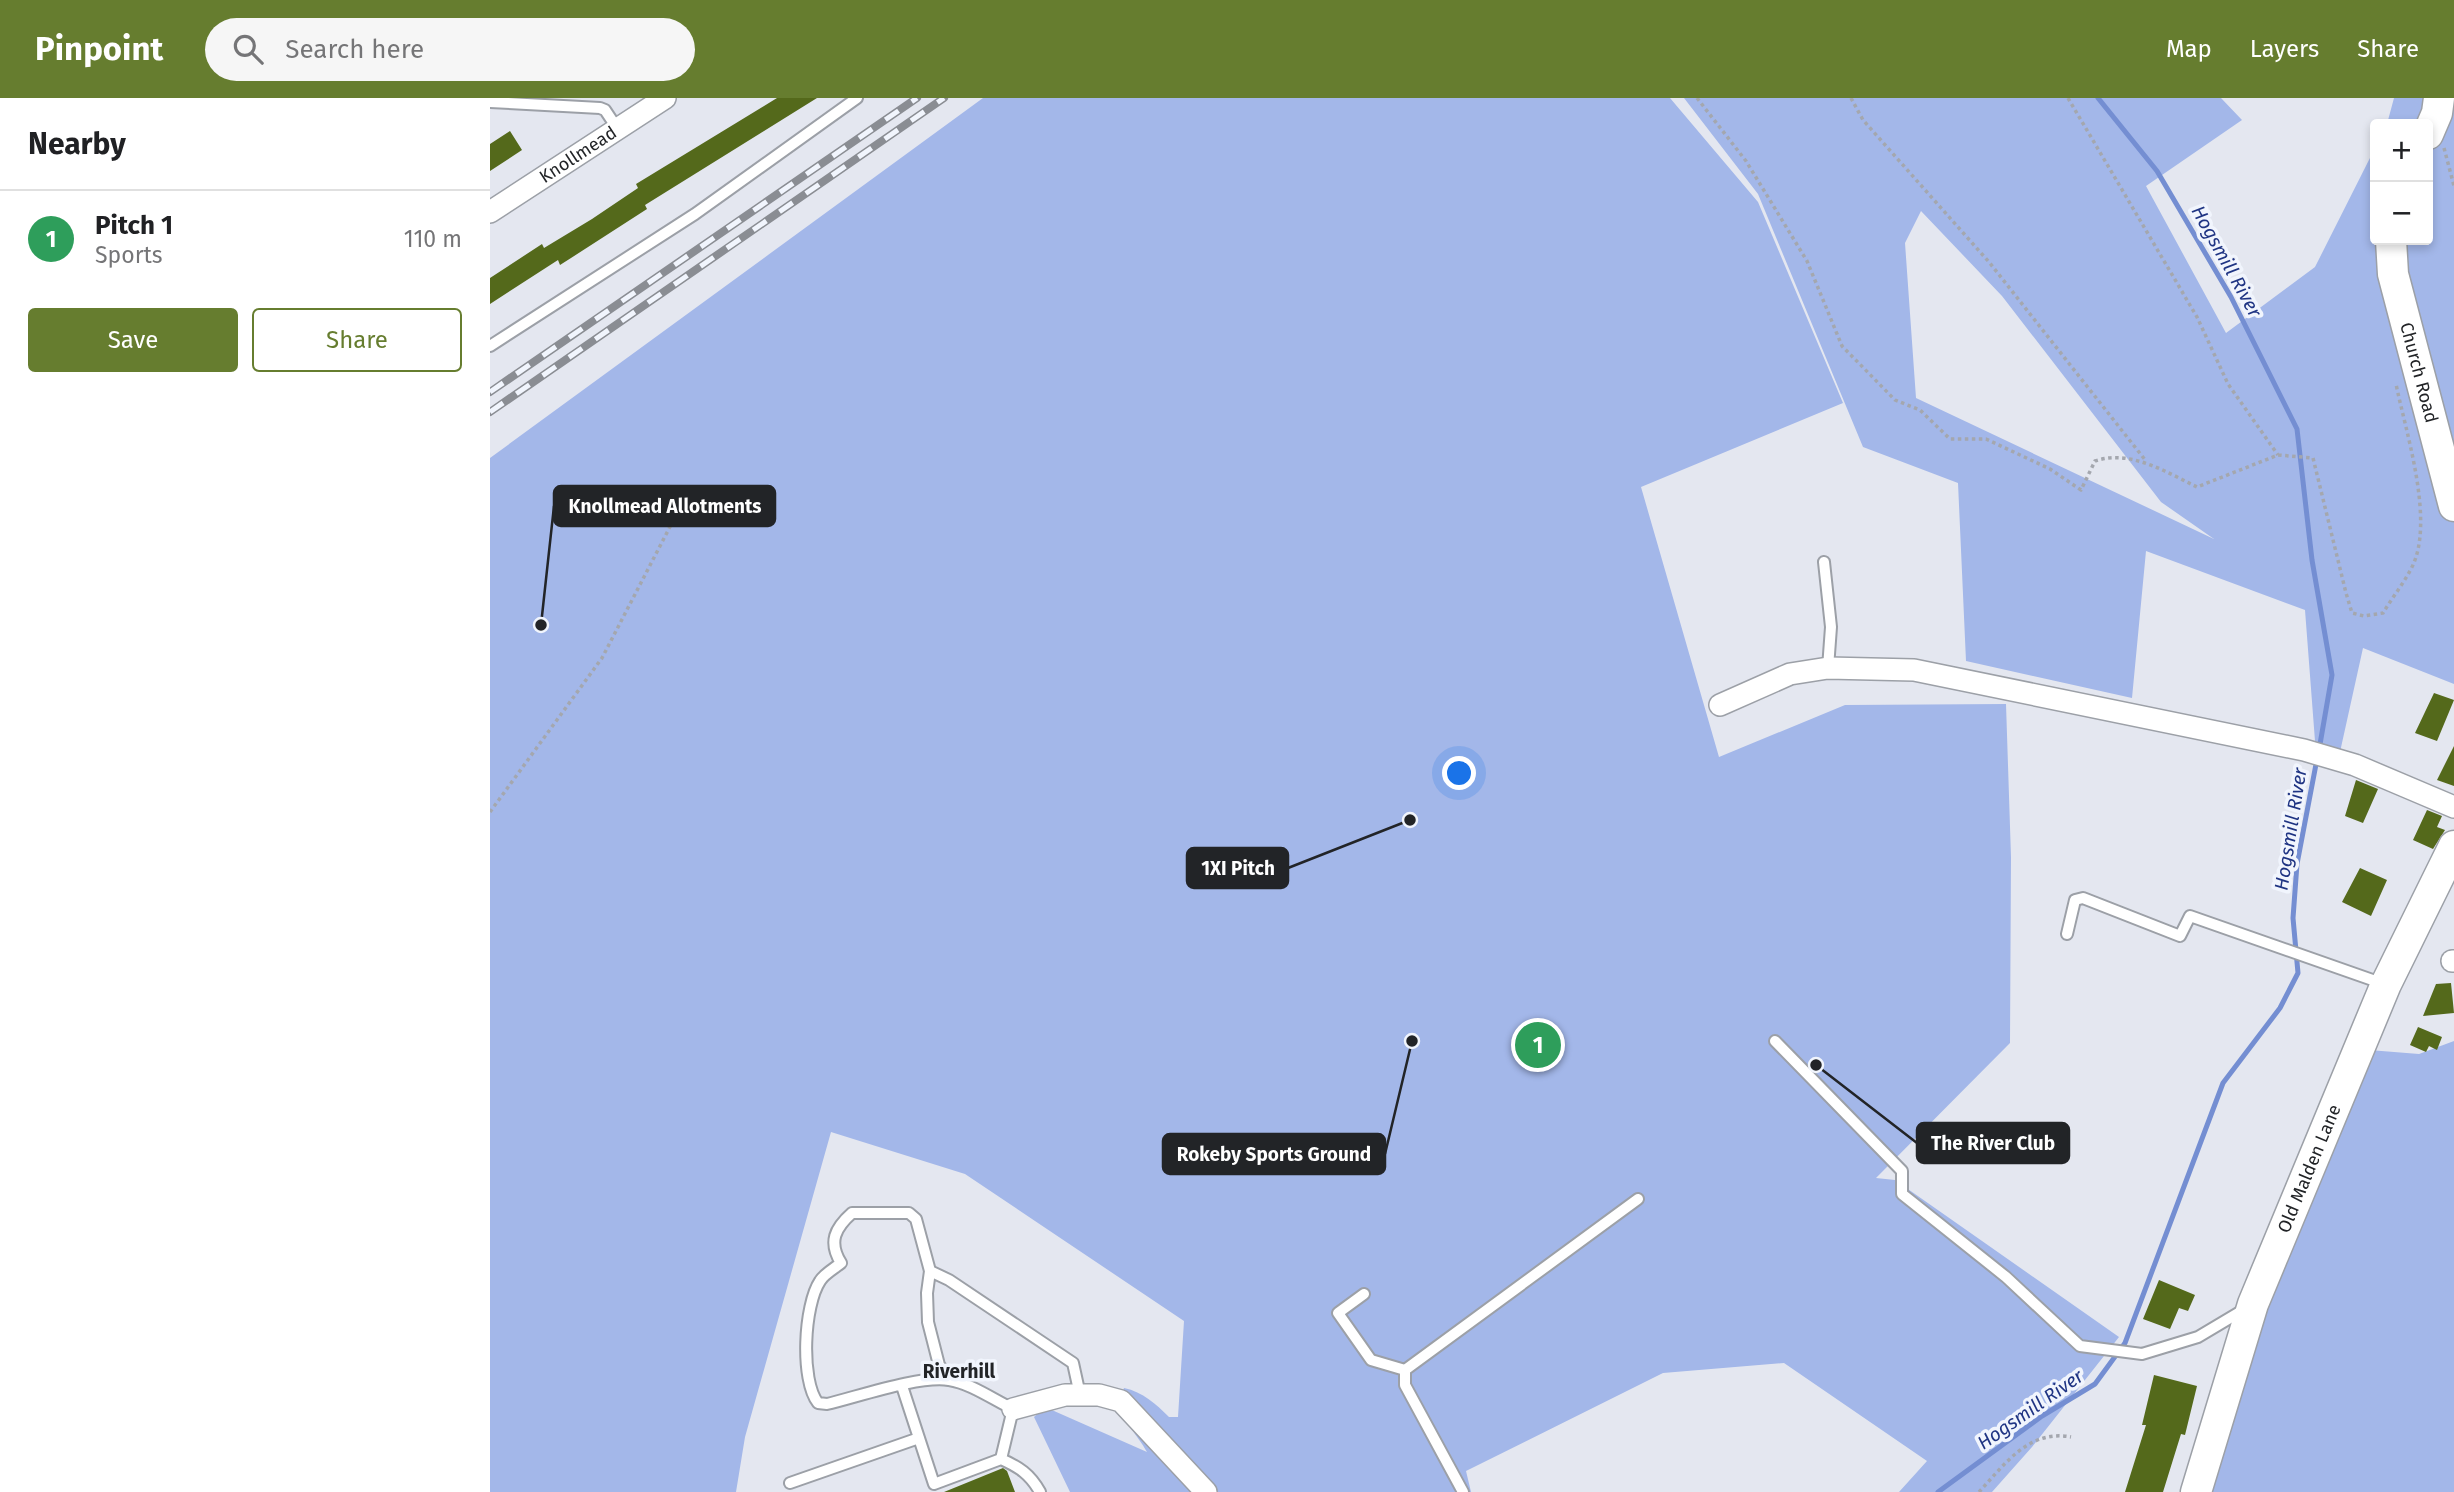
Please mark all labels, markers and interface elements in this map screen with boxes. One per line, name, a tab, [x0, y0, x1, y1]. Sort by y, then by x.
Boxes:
search box	[205, 18, 695, 81]
text: Pinpoint	[35, 29, 163, 69]
icon: search	[229, 30, 267, 68]
text: Search here	[285, 34, 424, 65]
text: Map	[2166, 35, 2212, 63]
text: Layers	[2250, 35, 2319, 63]
text: Share	[2357, 35, 2419, 63]
map controls	[2370, 119, 2433, 245]
button: +	[2370, 119, 2433, 182]
street label: Knollmead	[535, 121, 621, 188]
text: Nearby	[28, 126, 126, 162]
button: −	[2370, 182, 2433, 245]
water label: Hogsmill River	[2187, 202, 2267, 322]
text: Pitch 1	[95, 210, 173, 241]
text: 1	[46, 225, 56, 253]
text: 110 m	[404, 225, 462, 253]
text: Sports	[95, 241, 163, 269]
button: Save	[28, 308, 238, 372]
button: Share	[252, 308, 462, 372]
street label: Church Road	[2395, 320, 2443, 425]
callout: Knollmead Allotments	[554, 486, 775, 526]
text: Knollmead Allotments	[569, 495, 761, 518]
your location	[1442, 756, 1476, 790]
water label: Hogsmill River	[2269, 765, 2312, 892]
callout: 1XI Pitch	[1187, 848, 1288, 888]
text: 1XI Pitch	[1201, 857, 1275, 880]
pin: 1	[1515, 1019, 1561, 1071]
street label: Old Malden Lane	[2273, 1101, 2346, 1236]
callout: The River Club	[1917, 1123, 2069, 1163]
text: The River Club	[1931, 1132, 2055, 1155]
callout: Rokeby Sports Ground	[1163, 1134, 1385, 1174]
text: Rokeby Sports Ground	[1177, 1143, 1371, 1166]
district label: Riverhill	[923, 1360, 996, 1383]
water label: Hogsmill River	[1973, 1364, 2088, 1454]

